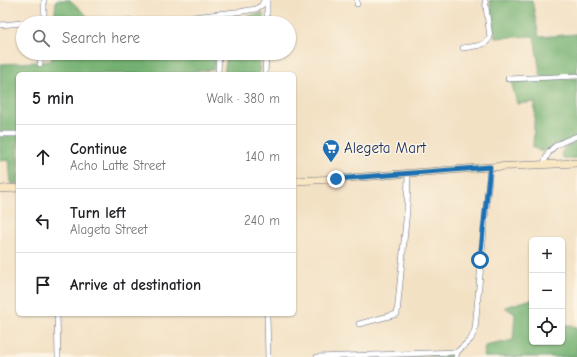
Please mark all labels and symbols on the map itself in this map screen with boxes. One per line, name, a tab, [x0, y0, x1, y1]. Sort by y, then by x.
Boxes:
supermarket icon: Alegeta Mart	[321, 138, 341, 163]
place label: Alegeta Mart	[344, 139, 427, 157]
route end	[327, 170, 345, 188]
route start	[471, 251, 489, 269]

